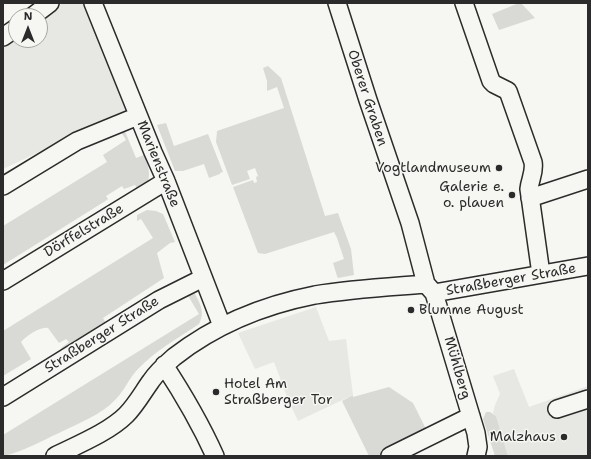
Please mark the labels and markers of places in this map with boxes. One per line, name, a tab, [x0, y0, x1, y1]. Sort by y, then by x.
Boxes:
place label: Vogtlandmuseum	[375, 160, 491, 176]
marker: Vogtlandmuseum	[494, 163, 504, 173]
place label: Galerie e. o. plauen	[439, 179, 504, 212]
marker: Galerie e. o. plauen	[507, 190, 517, 200]
place label: Blumme August	[419, 302, 524, 318]
marker: Blumme August	[406, 305, 416, 315]
place label: Hotel Am Straßberger Tor	[224, 376, 333, 408]
marker: Hotel Am Straßberger Tor	[211, 387, 221, 397]
place label: Malzhaus	[490, 429, 556, 445]
marker: Malzhaus	[559, 432, 569, 442]

